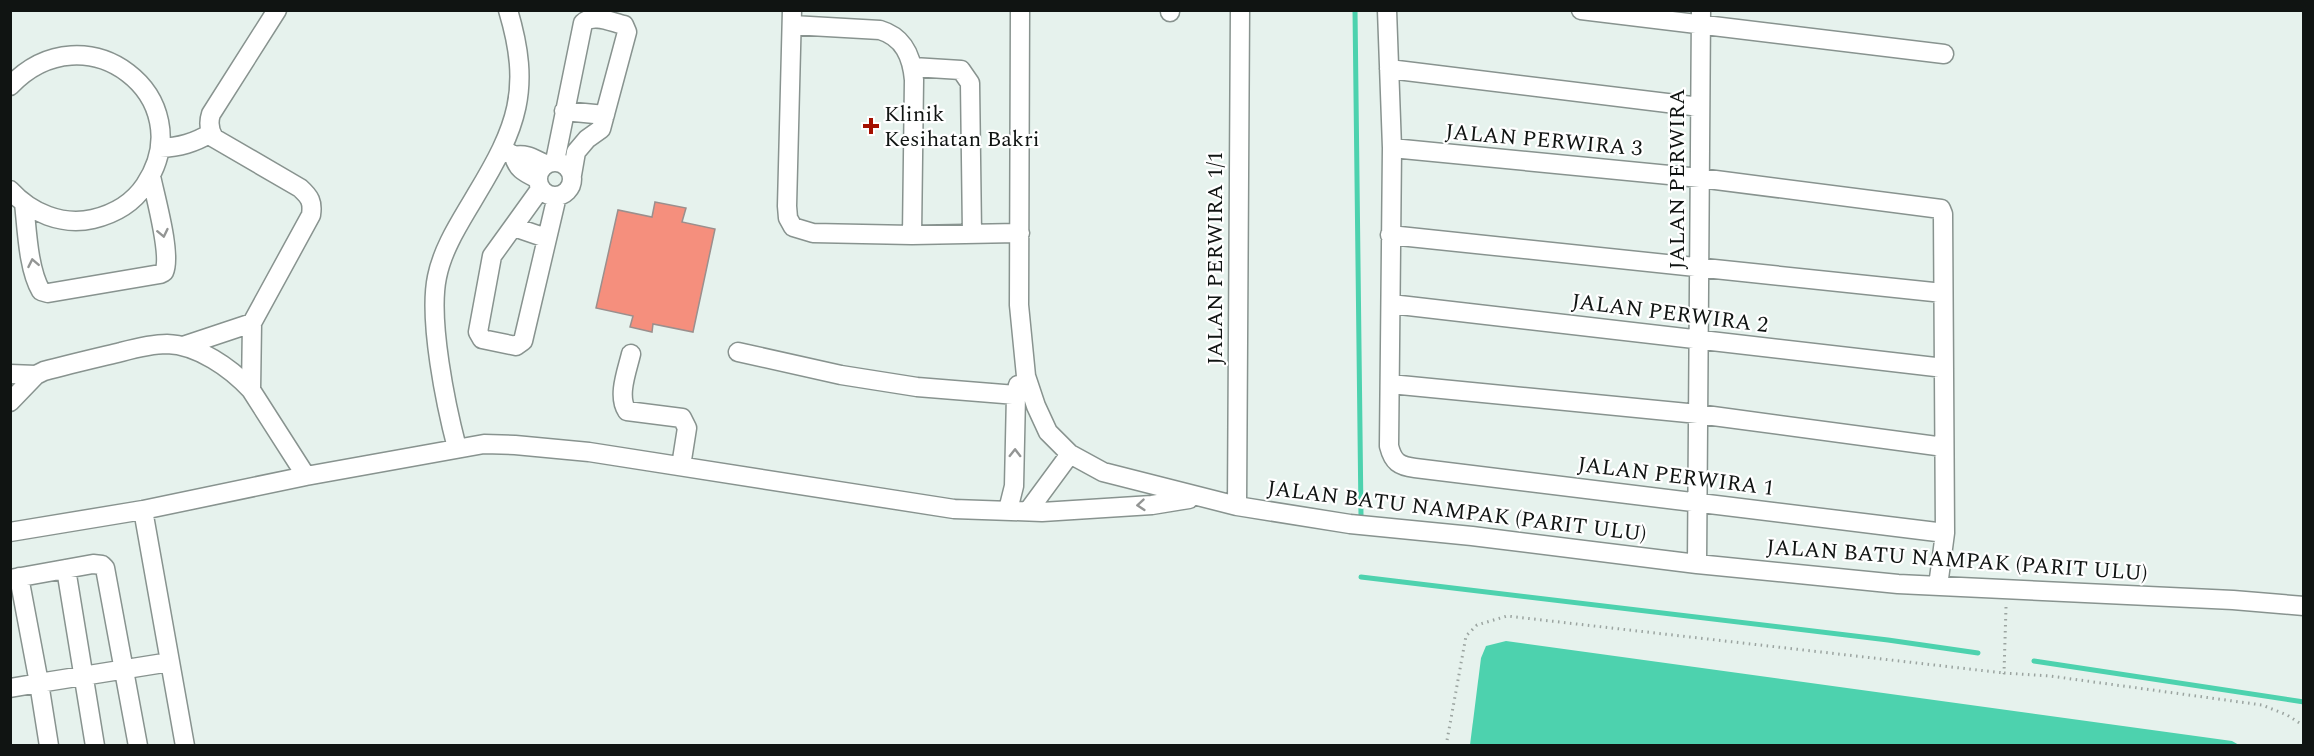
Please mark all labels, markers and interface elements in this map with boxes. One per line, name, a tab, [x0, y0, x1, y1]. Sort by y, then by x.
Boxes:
street label: JALAN PERWIRA	[1661, 88, 1694, 270]
place label: Klinik Kesihatan Bakri	[884, 98, 1040, 156]
street label: JALAN PERWIRA 3	[1444, 115, 1644, 166]
marker: Klinik Kesihatan Bakri	[862, 117, 880, 135]
street label: JALAN PERWIRA 1/1	[1199, 151, 1232, 365]
one-way arrow	[156, 228, 169, 238]
one-way arrow	[27, 259, 40, 269]
street label: JALAN PERWIRA 2	[1570, 285, 1770, 342]
street label: JALAN PERWIRA 1	[1576, 448, 1776, 505]
one-way arrow	[1008, 449, 1021, 458]
street label: JALAN BATU NAMPAK (PARIT ULU)	[1265, 472, 1648, 551]
one-way arrow	[1137, 499, 1146, 512]
street label: JALAN BATU NAMPAK (PARIT ULU)	[1765, 531, 2149, 590]

